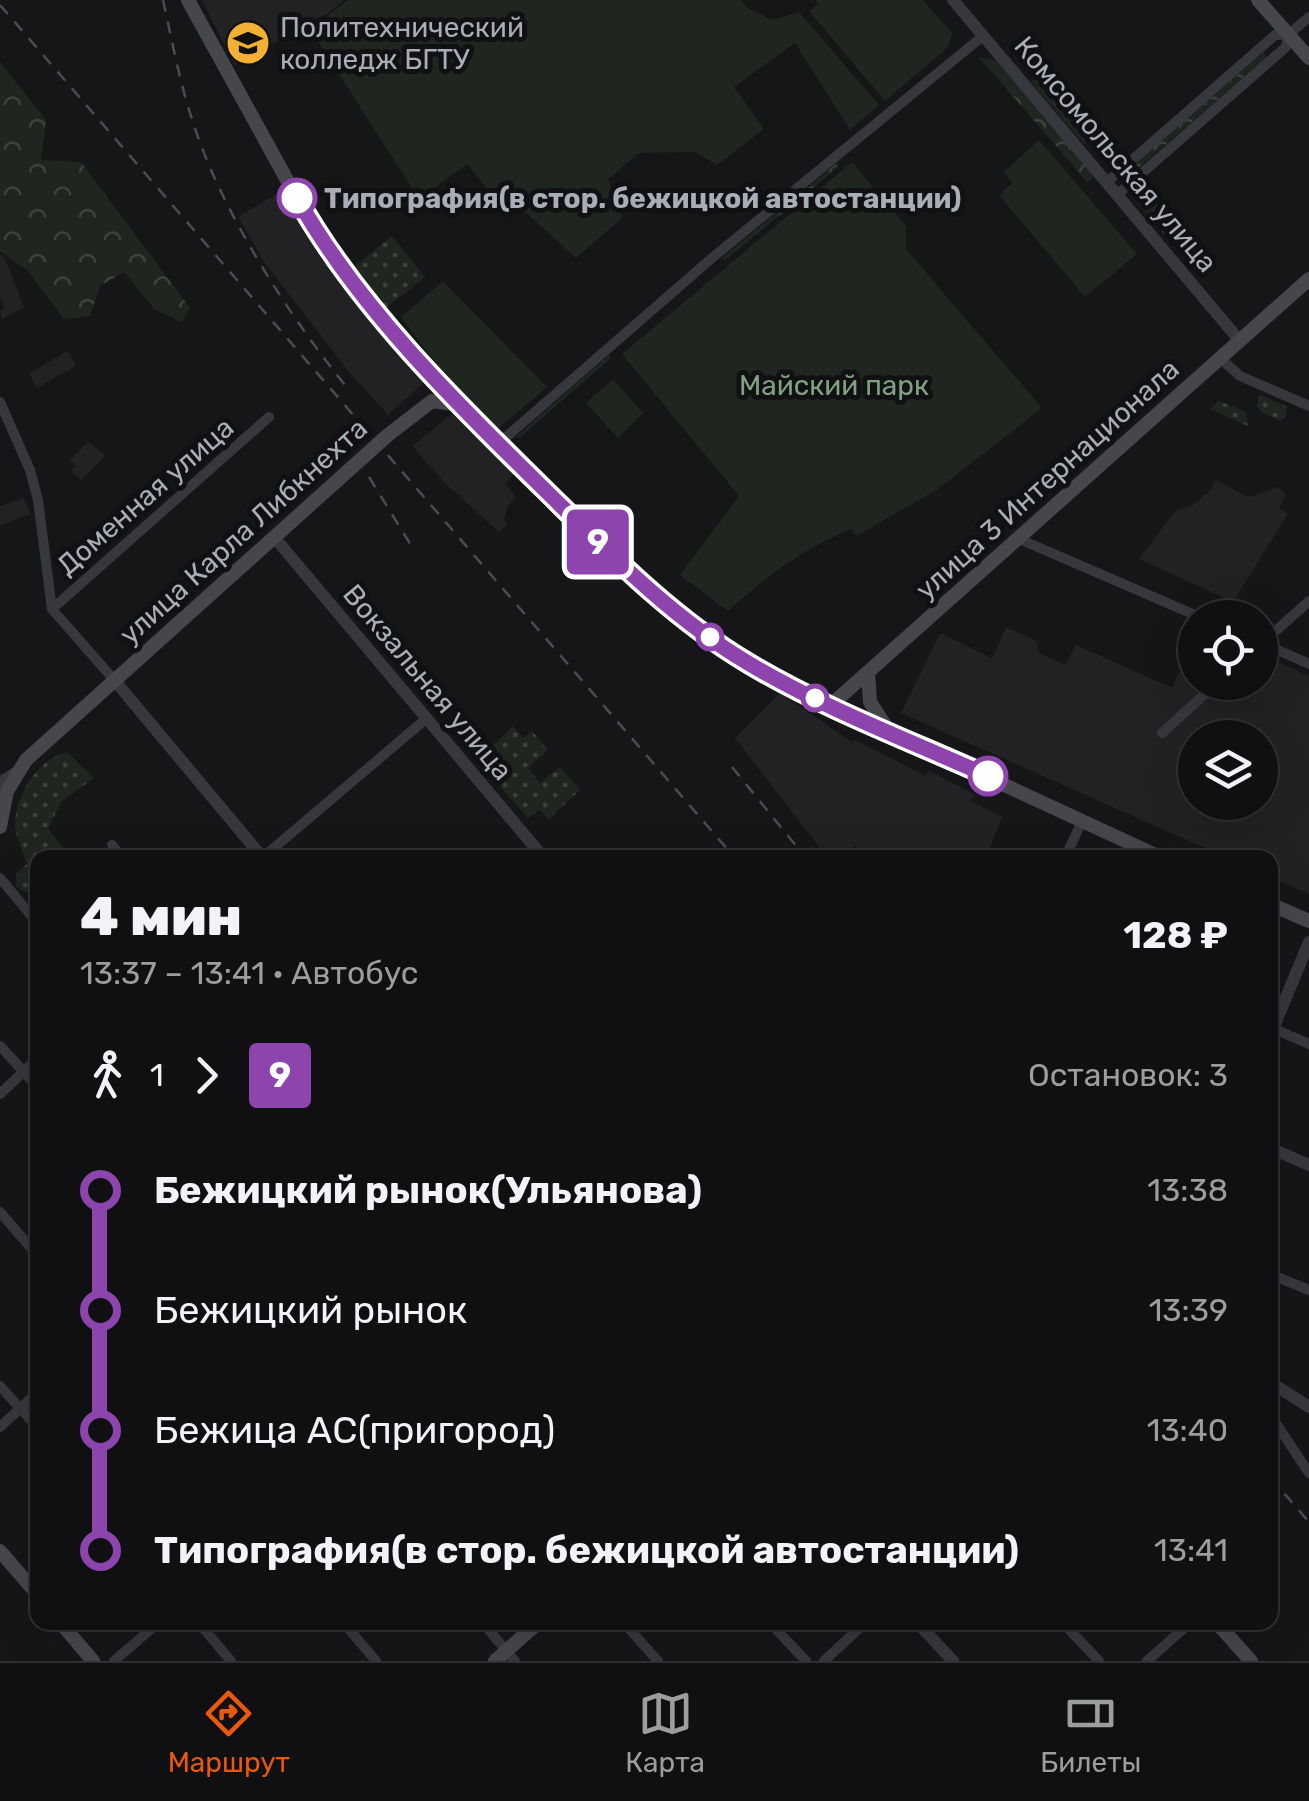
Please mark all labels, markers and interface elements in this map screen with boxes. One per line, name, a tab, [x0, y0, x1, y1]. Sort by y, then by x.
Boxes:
place label: Политехнический колледж БГТУ	[280, 11, 524, 76]
school or university icon: Политехнический колледж БГТУ	[225, 20, 271, 66]
street label: Комсомольская улица	[1007, 30, 1224, 279]
marker: Типография(в стор. бежицкой автостанции)	[278, 179, 316, 217]
place label: Типография(в стор. бежицкой автостанции)	[324, 182, 962, 215]
street label: улица 3 Интернационала	[909, 352, 1186, 606]
park label: Майский парк	[739, 369, 929, 402]
street label: Доменная улица	[50, 411, 240, 582]
street label: улица Карла Либкнехта	[113, 412, 374, 651]
line badge: 9	[566, 510, 630, 574]
text: 9	[587, 521, 609, 563]
street label: Вокзальная улица	[336, 578, 519, 787]
map controls	[1178, 600, 1278, 820]
button: locate	[1178, 600, 1278, 700]
unlabelled marker	[697, 624, 723, 650]
unlabelled marker	[802, 685, 828, 711]
button: layers	[1178, 720, 1278, 820]
unlabelled marker	[969, 757, 1007, 795]
text: 4 мин	[80, 884, 242, 949]
text: 128 ₽	[1123, 912, 1228, 958]
text: 13:37 – 13:41 · Автобус	[80, 954, 418, 992]
icon: walk	[80, 1048, 135, 1103]
icon: forward	[179, 1048, 234, 1103]
text: 9	[269, 1054, 291, 1096]
text: 1	[150, 1056, 164, 1094]
text: Остановок: 3	[1028, 1056, 1228, 1094]
text: Бежицкий рынок(Ульянова)	[154, 1167, 702, 1213]
text: 13:38	[1147, 1171, 1228, 1209]
text: Бежицкий рынок	[154, 1287, 467, 1333]
text: 13:39	[1149, 1291, 1228, 1329]
text: Бежица АС(пригород)	[154, 1407, 555, 1453]
text: 13:40	[1147, 1411, 1228, 1449]
text: Типография(в стор. бежицкой автостанции)	[154, 1527, 1019, 1573]
text: 13:41	[1154, 1531, 1228, 1569]
tab: Маршрут	[168, 1686, 290, 1779]
tab: Карта	[625, 1686, 705, 1779]
tab: Билеты	[1040, 1686, 1141, 1779]

